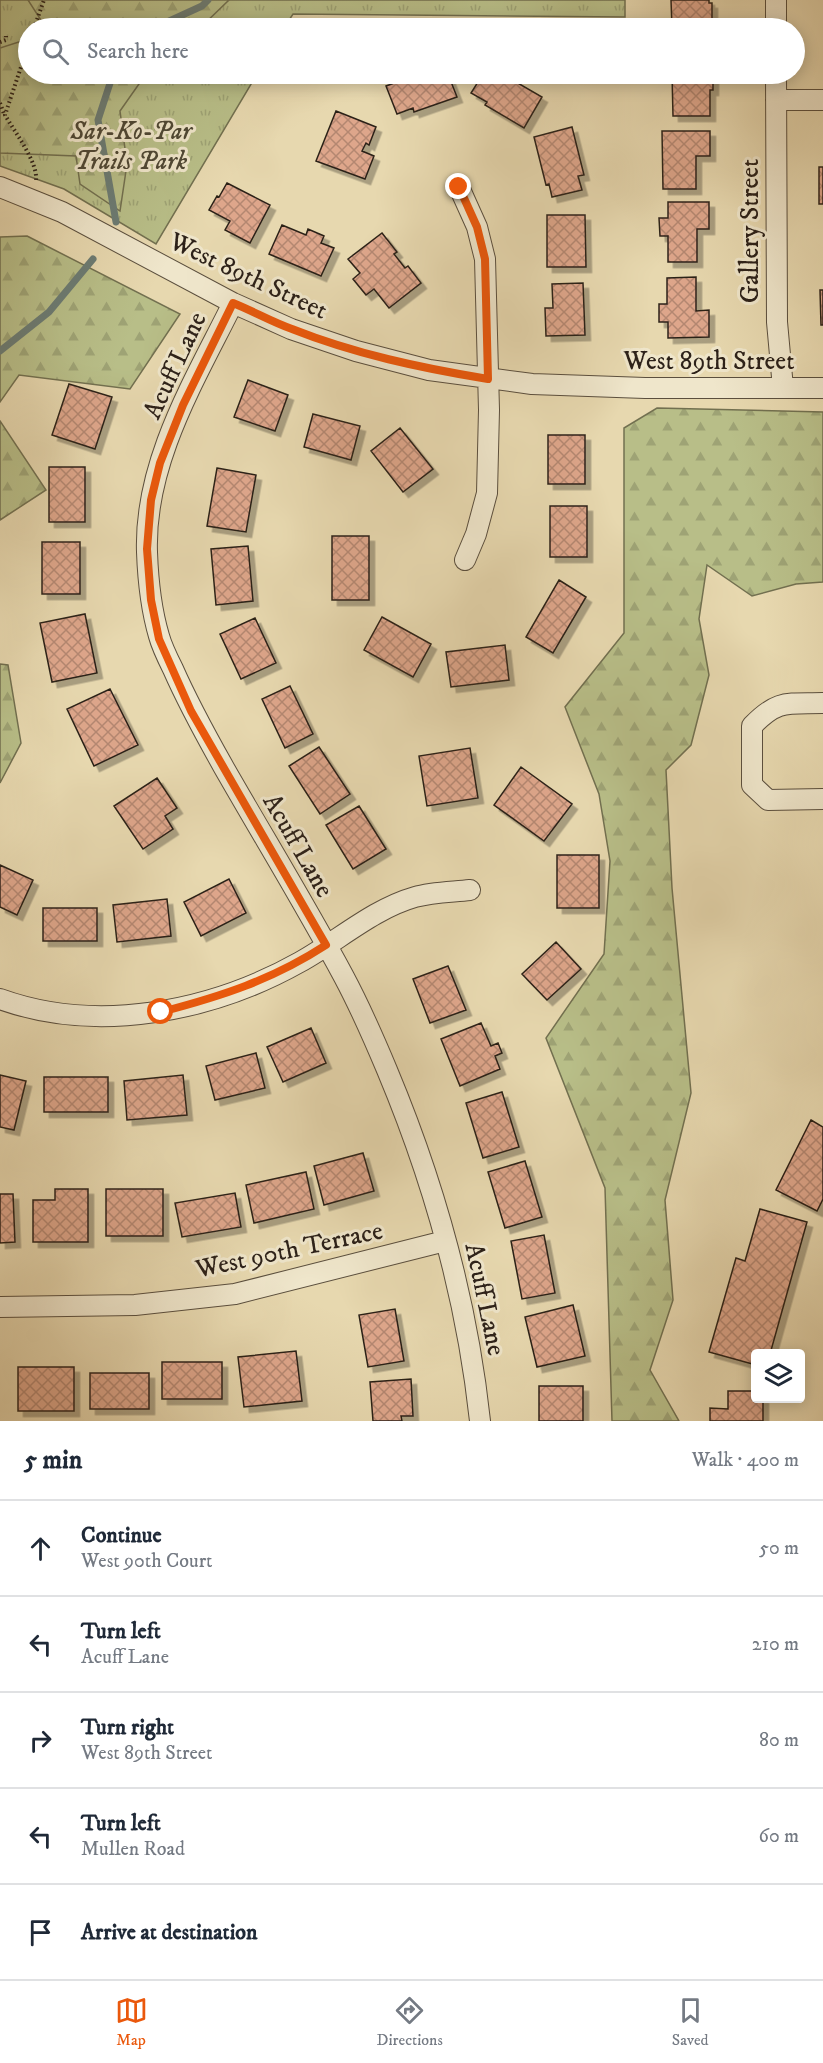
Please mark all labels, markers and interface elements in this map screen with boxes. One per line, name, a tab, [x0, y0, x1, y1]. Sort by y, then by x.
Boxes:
search box	[18, 18, 805, 84]
icon: search	[39, 35, 72, 68]
text: Search here	[87, 38, 189, 65]
park label: Sar-Ko-Par Trails Park	[69, 115, 193, 178]
street label: Gallery Street	[734, 159, 767, 303]
route end	[445, 173, 471, 199]
street label: West 89th Street	[163, 225, 333, 327]
street label: Acuff Lane	[136, 307, 214, 424]
street label: West 89th Street	[623, 345, 794, 378]
street label: Acuff Lane	[255, 788, 341, 904]
route start	[147, 998, 173, 1024]
street label: West 90th Terrace	[192, 1215, 386, 1287]
street label: Acuff Lane	[456, 1240, 513, 1359]
map controls	[751, 1349, 805, 1403]
button: layers	[751, 1349, 805, 1403]
text: 5 min	[24, 1444, 82, 1477]
text: Walk · 400 m	[692, 1448, 799, 1473]
text: Continue	[81, 1522, 162, 1549]
icon: ahead	[24, 1532, 57, 1565]
text: 50 m	[759, 1536, 799, 1561]
text: West 90th Court	[81, 1549, 212, 1574]
text: Turn left	[81, 1618, 161, 1645]
icon: left	[24, 1628, 57, 1661]
text: 210 m	[752, 1632, 799, 1657]
text: Acuff Lane	[81, 1645, 169, 1670]
text: Turn right	[81, 1714, 174, 1741]
icon: right	[24, 1724, 57, 1757]
text: 80 m	[759, 1728, 799, 1753]
text: West 89th Street	[81, 1741, 213, 1766]
text: Turn left	[81, 1810, 161, 1837]
icon: left	[24, 1820, 57, 1853]
text: 60 m	[759, 1824, 799, 1849]
text: Mullen Road	[81, 1837, 185, 1862]
icon: arrive	[24, 1916, 57, 1949]
text: Arrive at destination	[81, 1919, 258, 1946]
tab: Map	[115, 1994, 148, 2050]
tab: Directions	[377, 1994, 443, 2050]
tab: Saved	[672, 1994, 709, 2050]

